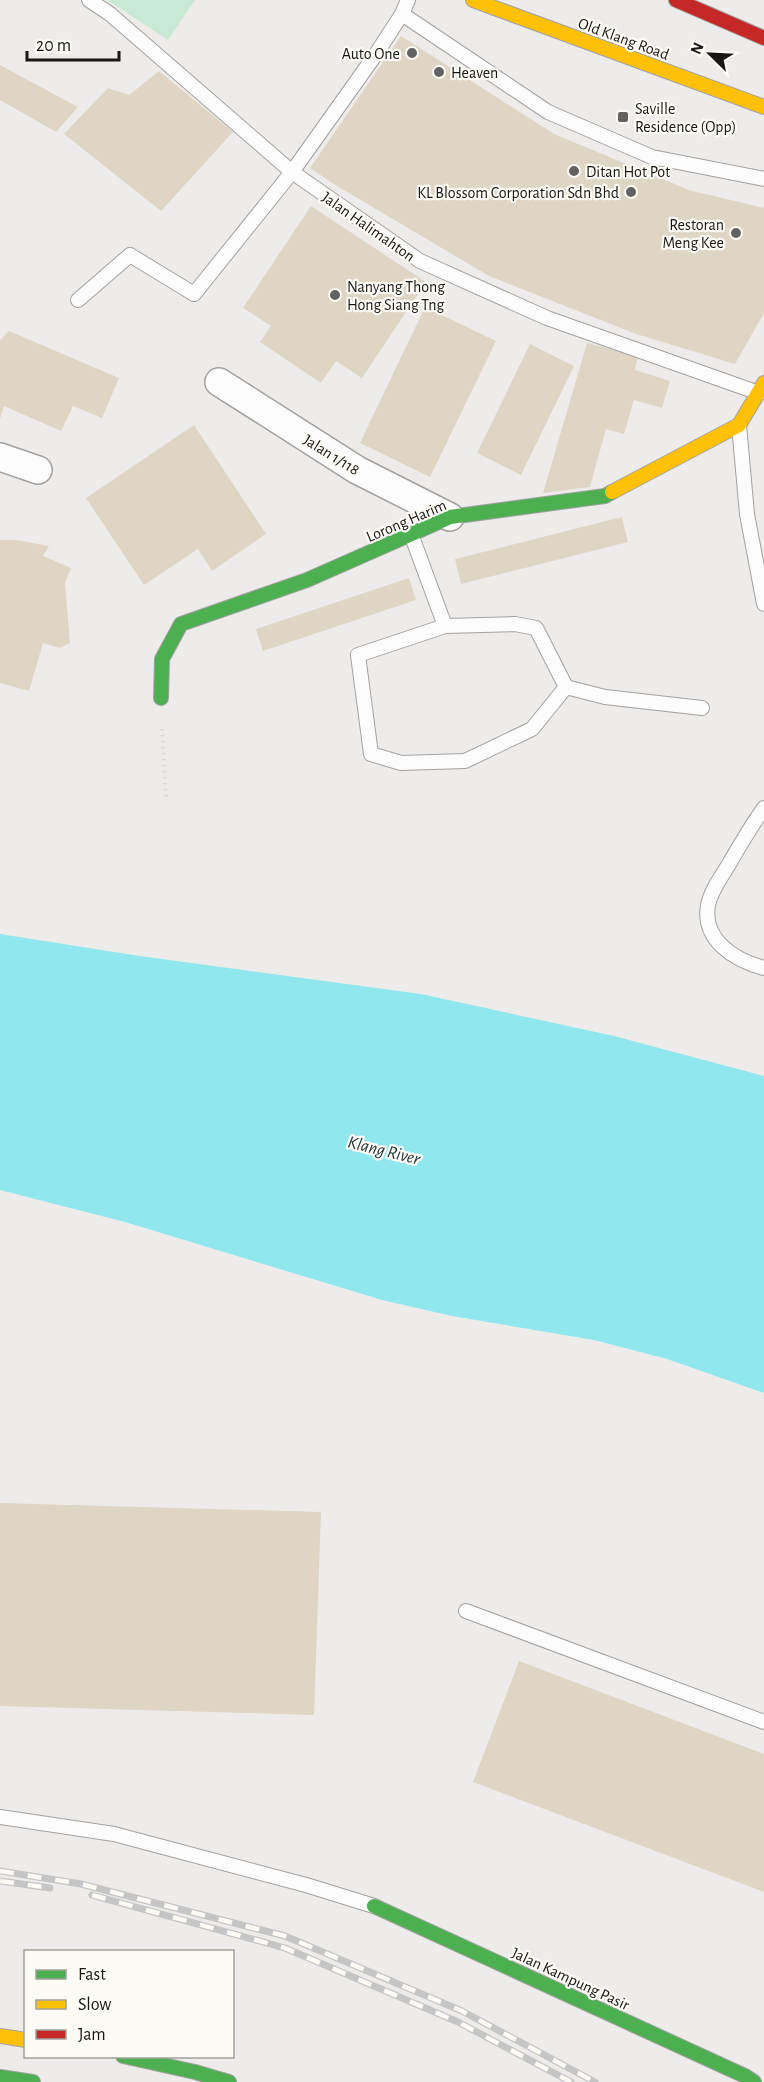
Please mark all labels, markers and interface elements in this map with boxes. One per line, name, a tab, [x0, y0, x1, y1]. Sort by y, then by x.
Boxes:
street label: Old Klang Road	[576, 15, 671, 63]
scale bar	[27, 24, 118, 62]
north arrow	[680, 24, 740, 84]
text: 20 m	[36, 37, 71, 55]
text: N	[688, 40, 707, 57]
place label: Auto One	[342, 46, 400, 62]
marker: Auto One	[405, 46, 419, 60]
marker: Heaven	[432, 65, 446, 79]
place label: Heaven	[451, 65, 498, 81]
place label: Saville Residence (Opp)	[635, 101, 737, 135]
marker: Saville Residence (Opp)	[616, 110, 630, 124]
marker: Ditan Hot Pot	[567, 164, 581, 178]
place label: Ditan Hot Pot	[586, 164, 670, 180]
place label: KL Blossom Corporation Sdn Bhd	[417, 185, 619, 201]
marker: KL Blossom Corporation Sdn Bhd	[624, 185, 638, 199]
street label: Jalan Halimahton	[319, 189, 418, 265]
place label: Restoran Meng Kee	[662, 217, 724, 251]
marker: Restoran Meng Kee	[729, 226, 743, 240]
place label: Nanyang Thong Hong Siang Tng	[347, 279, 445, 313]
marker: Nanyang Thong Hong Siang Tng	[328, 288, 342, 302]
street label: Jalan 1/118	[301, 431, 362, 478]
street label: Lorong Harim	[364, 497, 449, 545]
water label: Klang River	[346, 1133, 423, 1169]
street label: Jalan Kampung Pasir	[509, 1945, 633, 2014]
legend	[24, 1950, 234, 2058]
text: Fast	[78, 1966, 106, 1984]
text: Slow	[78, 1996, 111, 2014]
text: Jam	[78, 2026, 106, 2044]

